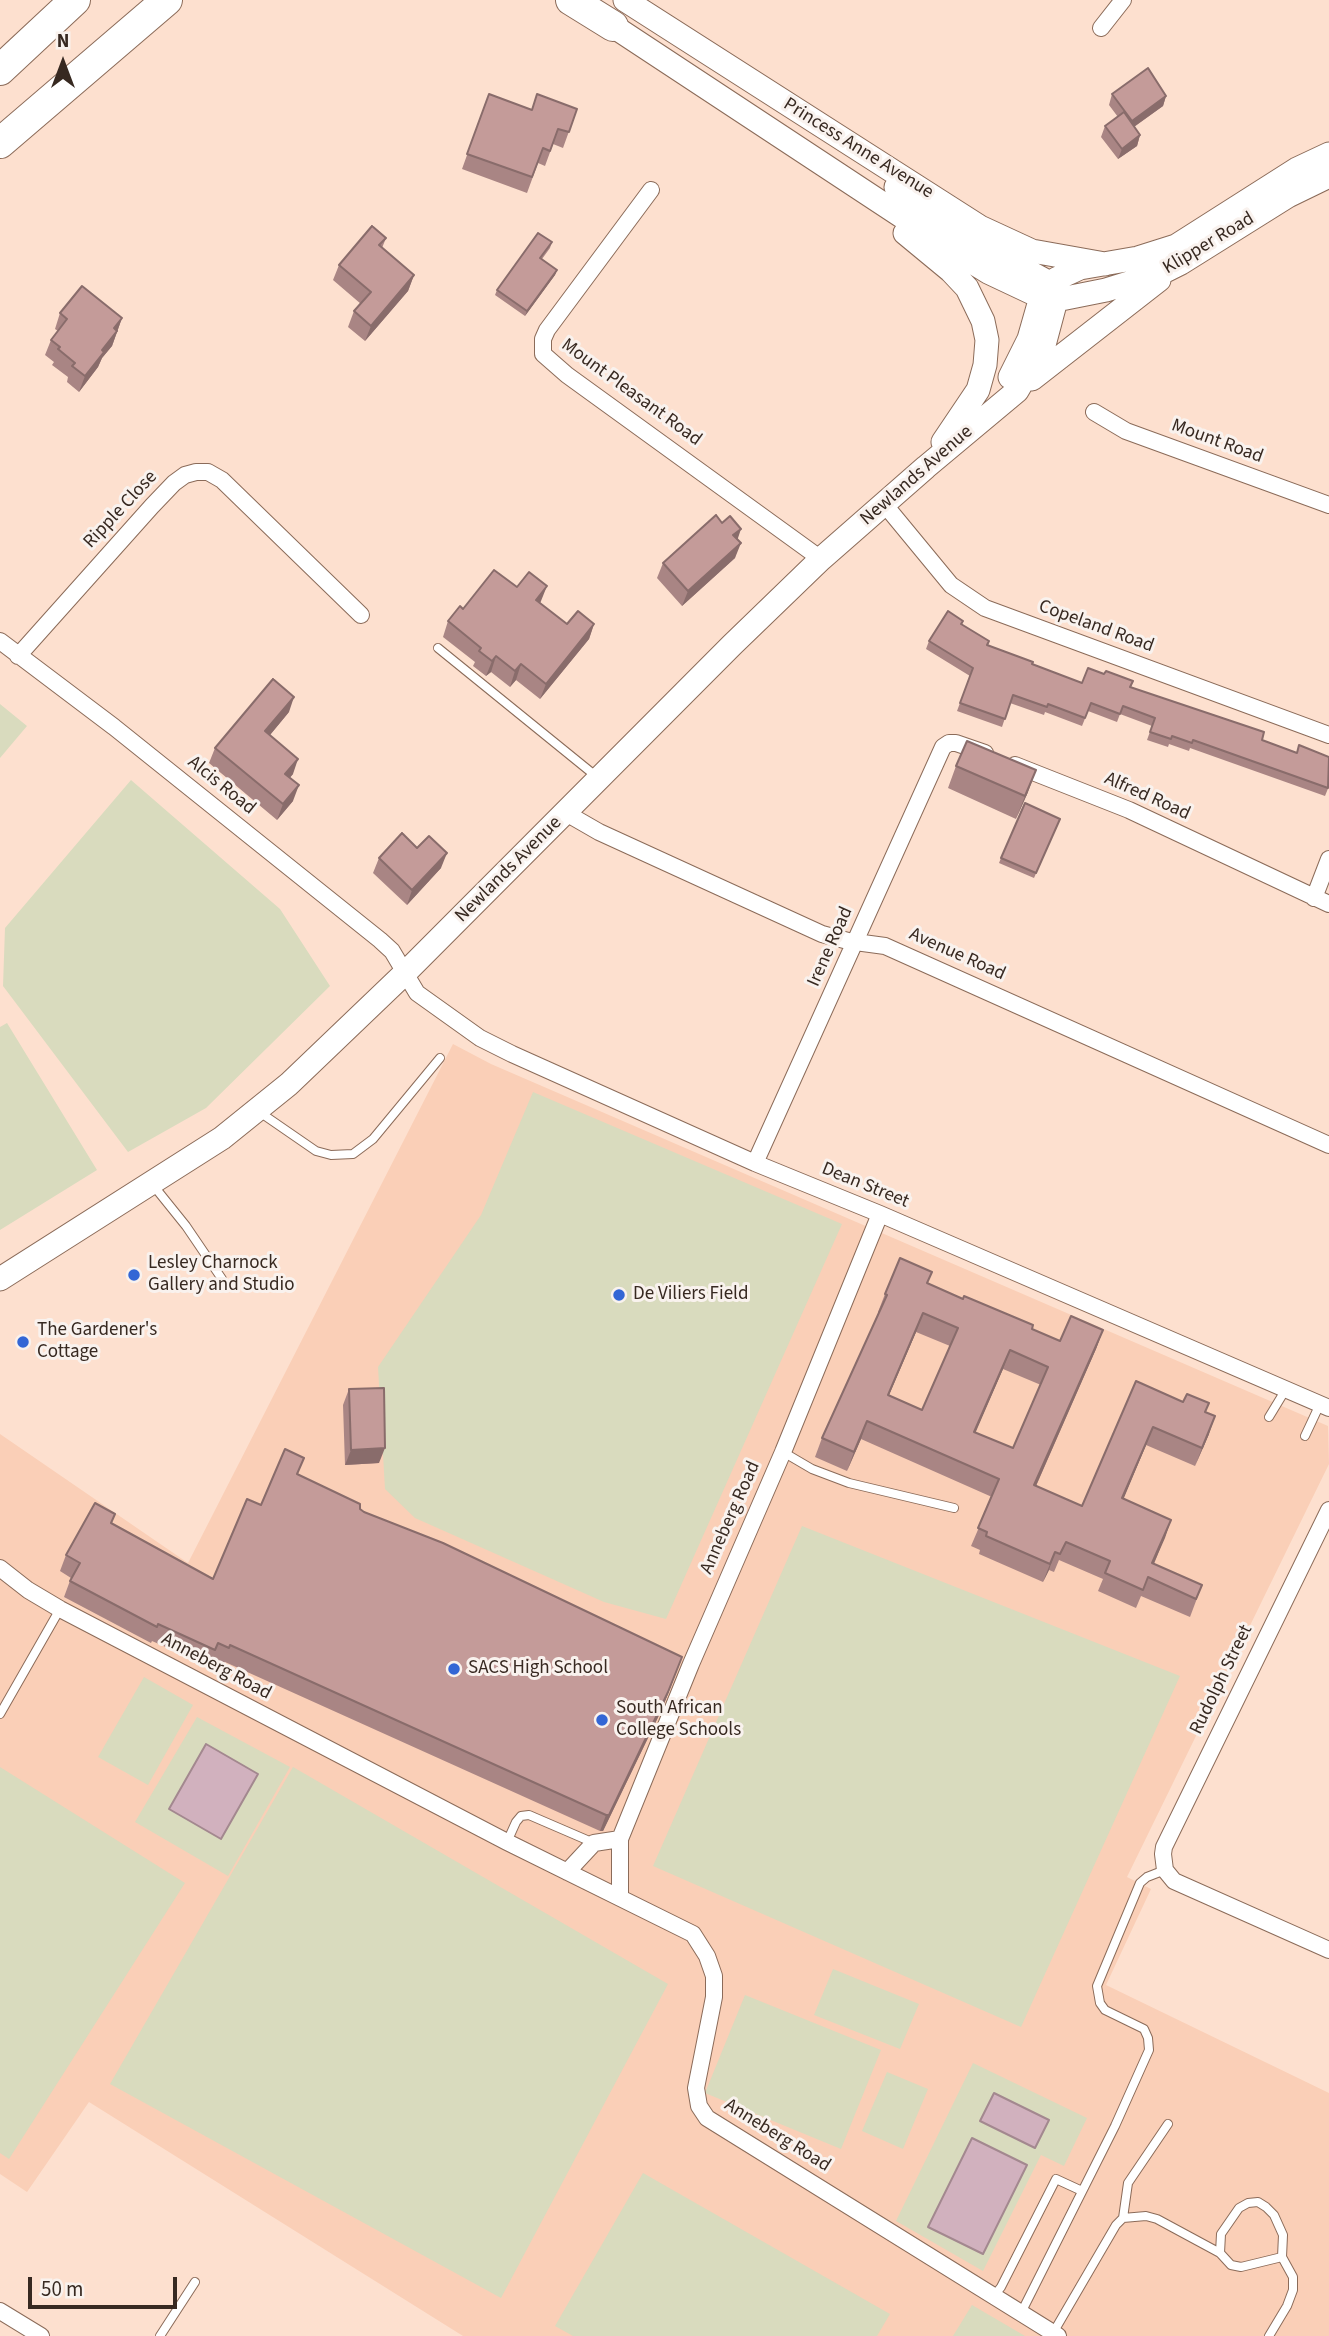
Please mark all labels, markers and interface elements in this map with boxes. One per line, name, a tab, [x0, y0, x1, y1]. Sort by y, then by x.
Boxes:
north arrow	[28, 28, 98, 98]
text: N	[57, 28, 69, 55]
street label: Princess Anne Avenue	[779, 94, 937, 204]
street label: Klipper Road	[1159, 208, 1259, 280]
street label: Mount Pleasant Road	[556, 334, 706, 452]
street label: Mount Road	[1168, 415, 1266, 469]
street label: Newlands Avenue	[856, 421, 978, 531]
street label: Ripple Close	[79, 466, 163, 554]
street label: Copeland Road	[1035, 596, 1157, 658]
street label: Alcis Road	[182, 752, 260, 820]
street label: Alfred Road	[1100, 768, 1194, 826]
street label: Newlands Avenue	[451, 812, 567, 928]
street label: Irene Road	[803, 903, 859, 991]
street label: Avenue Road	[905, 924, 1009, 986]
street label: Dean Street	[818, 1158, 912, 1214]
place label: Lesley Charnock Gallery and Studio	[148, 1253, 294, 1297]
marker: Lesley Charnock Gallery and Studio	[126, 1267, 142, 1283]
place label: De Viliers Field	[633, 1284, 748, 1306]
marker: De Viliers Field	[611, 1287, 627, 1303]
place label: The Gardener's Cottage	[37, 1320, 157, 1364]
marker: The Gardener's Cottage	[15, 1334, 31, 1350]
street label: Anneberg Road	[696, 1458, 766, 1578]
street label: Rudolph Street	[1186, 1621, 1258, 1739]
street label: Anneberg Road	[157, 1629, 275, 1705]
place label: SACS High School	[468, 1658, 608, 1680]
marker: SACS High School	[446, 1661, 462, 1677]
place label: South African College Schools	[616, 1698, 741, 1742]
marker: South African College Schools	[594, 1712, 610, 1728]
street label: Anneberg Road	[720, 2094, 834, 2178]
scale bar	[32, 2262, 180, 2306]
text: 50 m	[41, 2274, 83, 2304]

